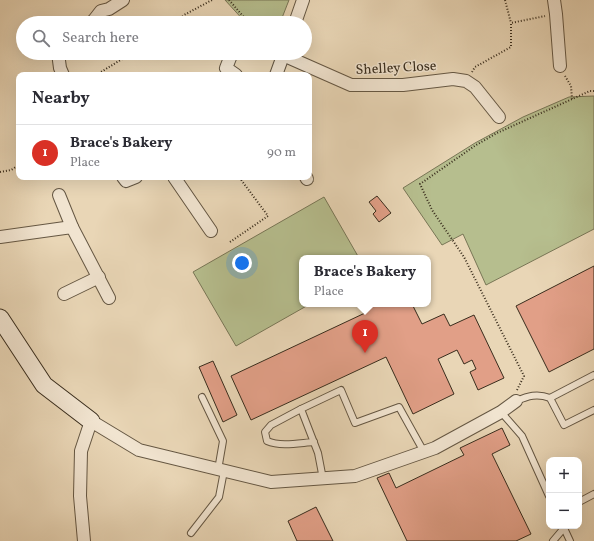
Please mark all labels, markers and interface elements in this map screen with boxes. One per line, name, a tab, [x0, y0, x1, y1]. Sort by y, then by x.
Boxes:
search box	[16, 16, 312, 60]
icon: search	[30, 27, 52, 49]
text: Search here	[62, 28, 139, 49]
street label: Shelley Close	[355, 57, 437, 80]
text: Nearby	[32, 87, 90, 110]
text: Brace's Bakery	[70, 133, 172, 154]
text: 1	[42, 144, 48, 162]
text: 90 m	[267, 144, 296, 162]
text: Place	[70, 154, 100, 172]
your location	[232, 253, 252, 273]
popup	[299, 255, 431, 307]
text: Brace's Bakery	[314, 262, 416, 283]
text: Place	[314, 283, 344, 301]
pin: 1	[352, 320, 378, 353]
map controls	[546, 457, 582, 529]
button: +	[546, 457, 582, 493]
button: −	[546, 493, 582, 529]

